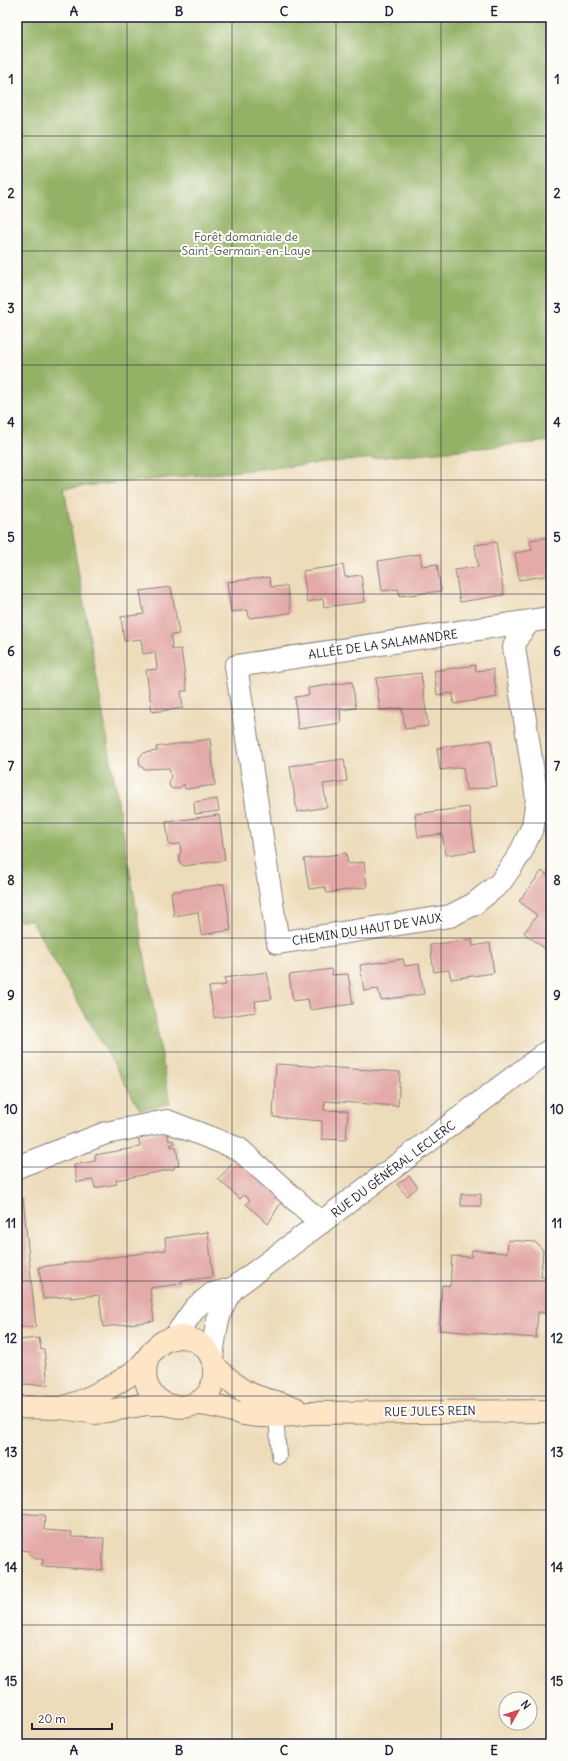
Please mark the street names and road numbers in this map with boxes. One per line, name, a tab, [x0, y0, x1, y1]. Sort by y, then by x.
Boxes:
street label: ALLÉE DE LA SALAMANDRE	[307, 626, 459, 662]
street label: CHEMIN DU HAUT DE VAUX	[291, 910, 444, 948]
street label: RUE DU GÉNÉRAL LECLERC	[328, 1117, 458, 1221]
street label: RUE JULES REIN	[384, 1403, 476, 1419]

